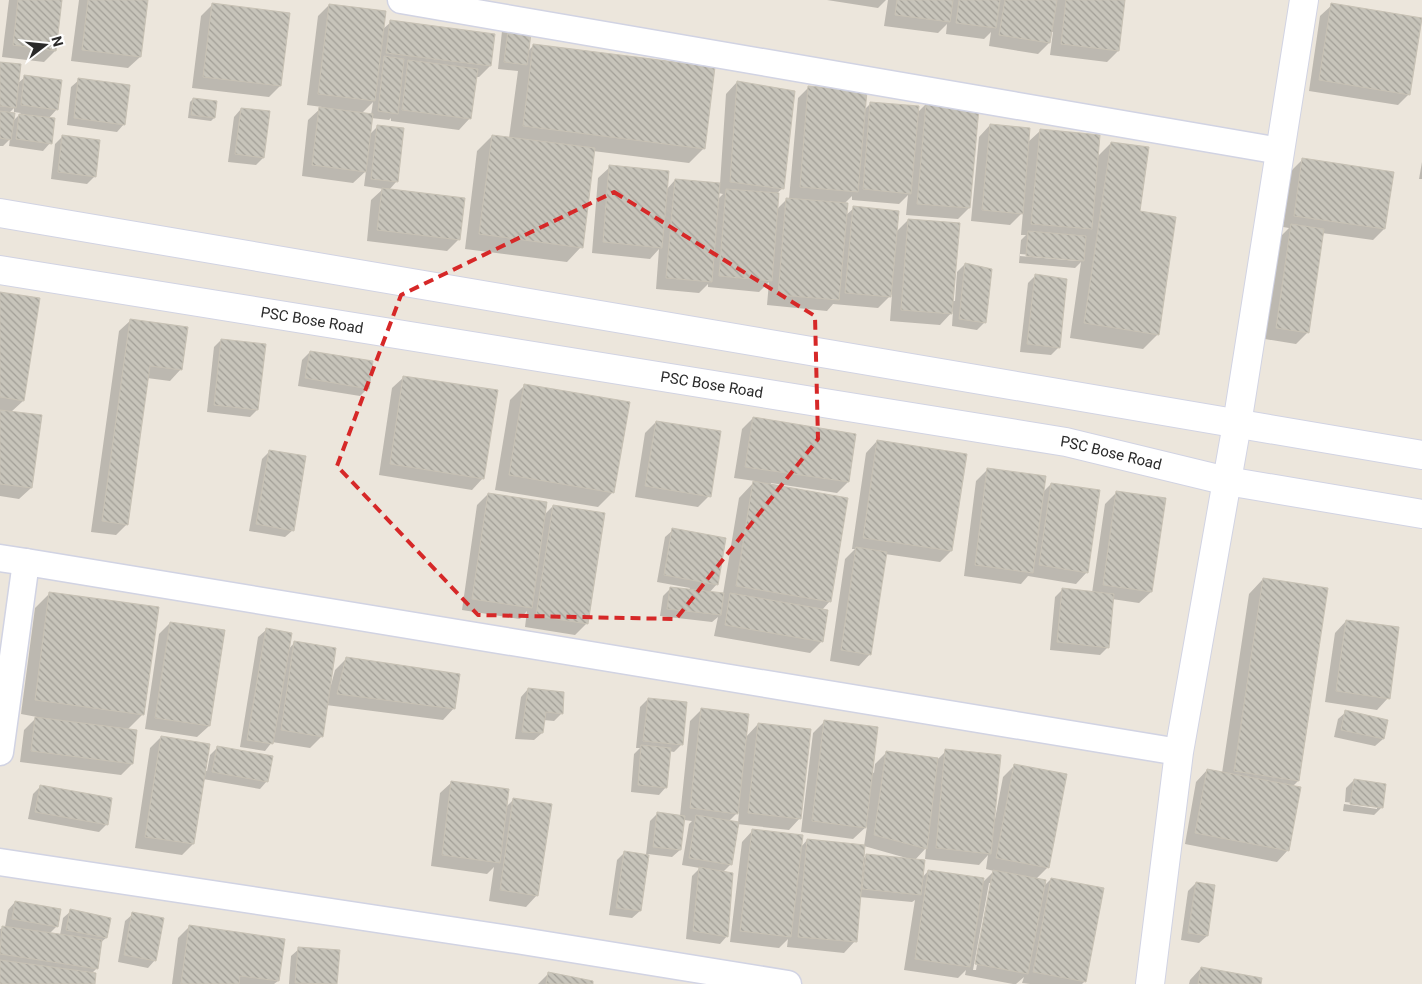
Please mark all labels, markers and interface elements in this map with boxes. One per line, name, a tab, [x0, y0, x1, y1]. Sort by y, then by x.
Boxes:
north arrow	[20, 20, 70, 70]
text: N	[48, 34, 67, 48]
street label: PSC Bose Road	[259, 303, 365, 337]
street label: PSC Bose Road	[659, 368, 764, 402]
street label: PSC Bose Road	[1059, 432, 1163, 474]

